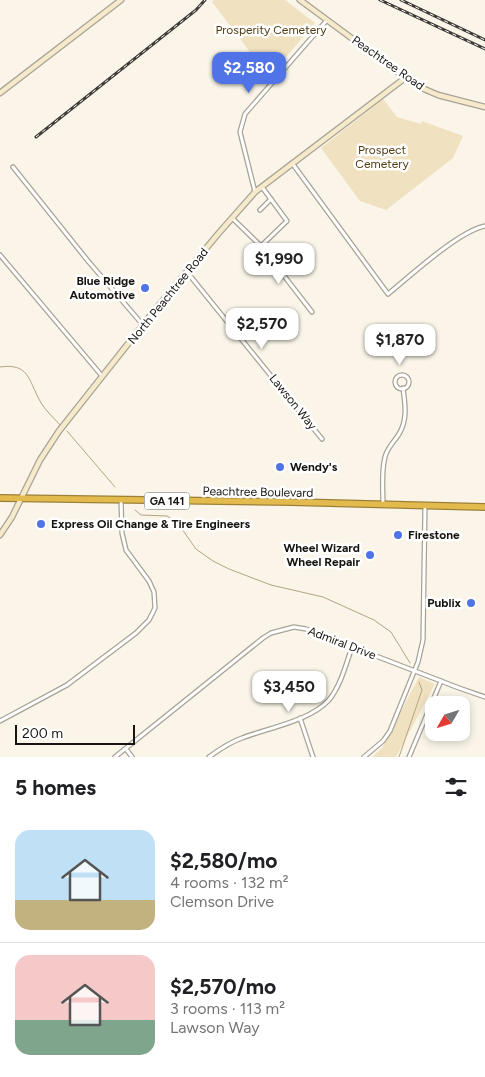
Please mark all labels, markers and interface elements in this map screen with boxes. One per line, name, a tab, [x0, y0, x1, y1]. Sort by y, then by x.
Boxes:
park label: Prosperity Cemetery	[215, 23, 327, 37]
street label: Peachtree Road	[349, 33, 427, 93]
pin: $2,580	[208, 52, 290, 94]
text: $2,580	[223, 58, 275, 77]
park label: Prospect Cemetery	[355, 143, 409, 171]
pin: $1,990	[238, 242, 320, 285]
street label: North Peachtree Road	[125, 245, 211, 347]
text: $1,990	[255, 249, 303, 268]
place label: Blue Ridge Automotive	[69, 274, 135, 302]
marker: Blue Ridge Automotive	[139, 282, 151, 294]
pin: $2,570	[221, 308, 303, 350]
text: $2,570	[237, 314, 287, 333]
pin: $1,870	[359, 324, 441, 366]
text: $1,870	[376, 330, 424, 349]
street label: Lawson Way	[266, 371, 320, 433]
place label: Wendy's	[290, 460, 338, 474]
marker: Wendy's	[274, 461, 286, 473]
street label: Peachtree Boulevard	[203, 484, 313, 500]
road number: GA 141	[144, 492, 190, 510]
place label: Express Oil Change & Tire Engineers	[51, 517, 251, 531]
marker: Express Oil Change & Tire Engineers	[35, 518, 47, 530]
place label: Firestone	[408, 528, 460, 542]
marker: Firestone	[392, 529, 404, 541]
place label: Wheel Wizard Wheel Repair	[283, 541, 360, 569]
marker: Wheel Wizard Wheel Repair	[364, 549, 376, 561]
place label: Publix	[427, 596, 462, 610]
marker: Publix	[465, 597, 477, 609]
street label: Admiral Drive	[306, 624, 378, 663]
pin: $3,450	[248, 670, 330, 713]
text: $3,450	[263, 677, 315, 696]
north arrow	[425, 696, 470, 741]
map controls	[425, 696, 470, 741]
scale bar	[15, 722, 135, 745]
text: 200 m	[22, 725, 63, 742]
icon: filters	[442, 773, 470, 801]
text: 5 homes	[15, 775, 96, 800]
text: $2,580/mo	[170, 848, 277, 873]
icon: home	[55, 850, 115, 910]
text: 4 rooms · 132 m²	[170, 873, 289, 892]
text: Clemson Drive	[170, 892, 274, 911]
text: $2,570/mo	[170, 974, 276, 999]
icon: home	[55, 975, 115, 1035]
text: 3 rooms · 113 m²	[170, 999, 285, 1018]
text: Lawson Way	[170, 1018, 260, 1037]

